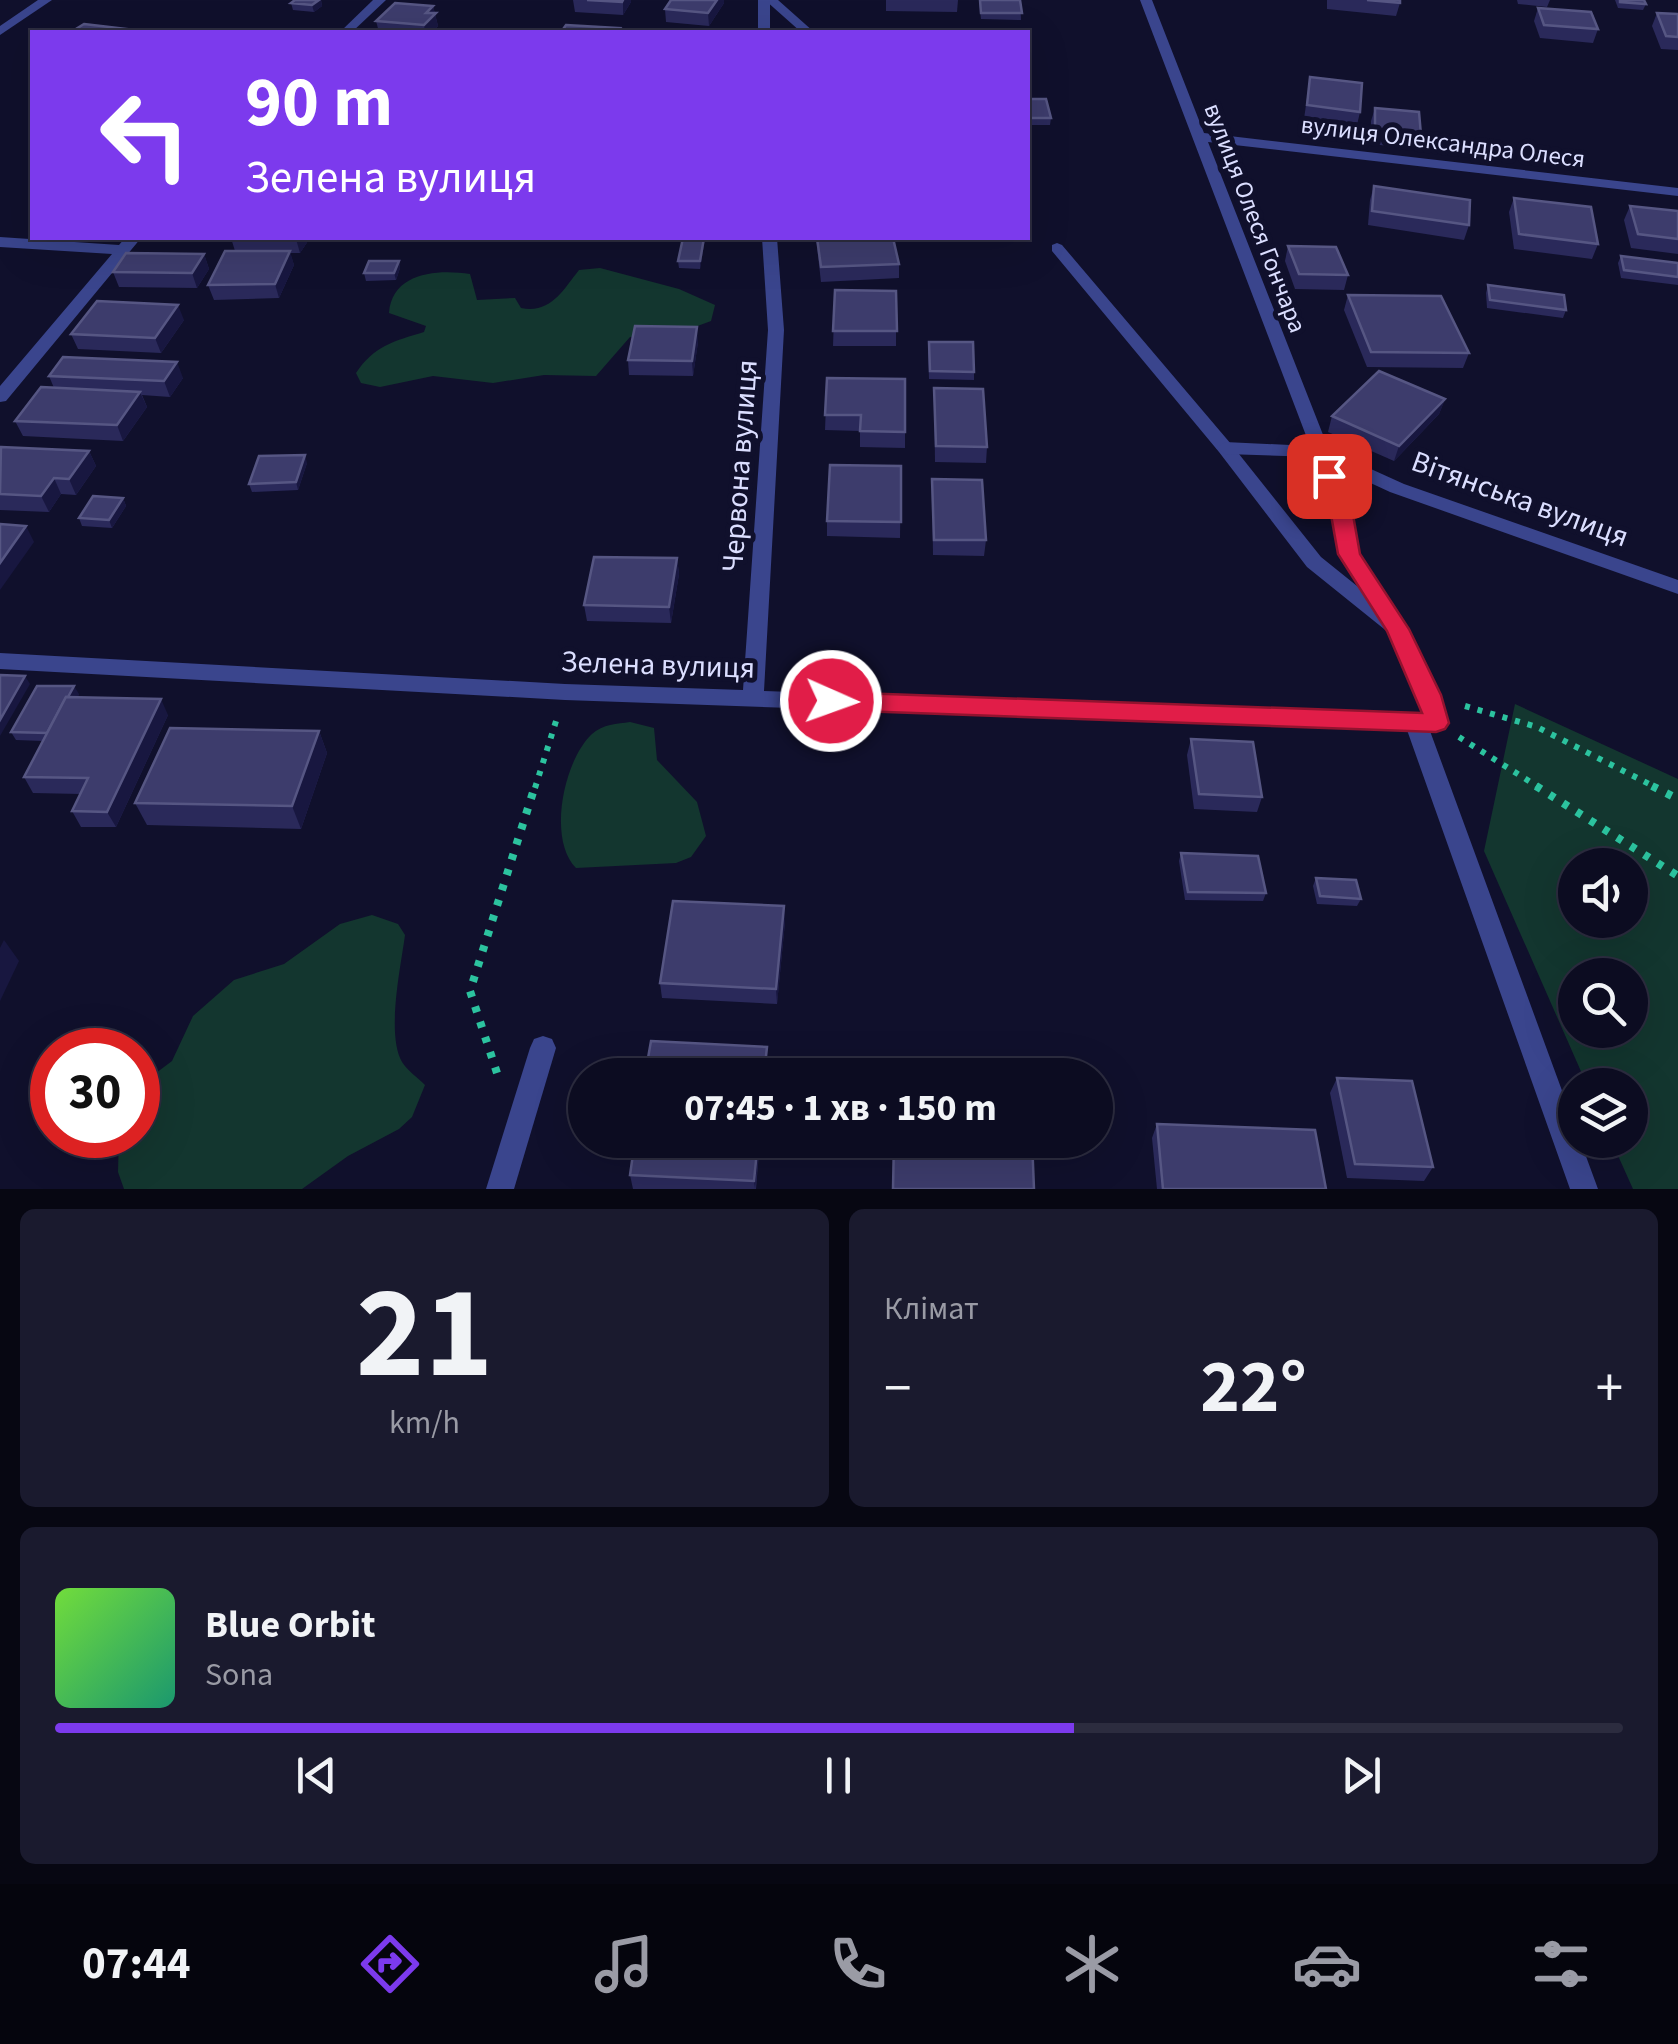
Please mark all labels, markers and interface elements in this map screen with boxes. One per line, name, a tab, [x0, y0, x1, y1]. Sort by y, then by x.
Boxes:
text: 90 m	[245, 53, 393, 153]
icon: left	[80, 70, 210, 200]
street label: вулиця Олеся Гончара	[1195, 98, 1315, 338]
street label: вулиця Олександра Олеся	[1299, 107, 1587, 177]
text: Зелена вулиця	[245, 146, 536, 210]
street label: Червона вулиця	[711, 358, 769, 574]
pin	[1287, 434, 1372, 519]
street label: Вітянська вулиця	[1405, 440, 1635, 558]
icon: arrive	[1302, 449, 1357, 504]
street label: Зелена вулиця	[560, 640, 756, 690]
position arrow	[779, 649, 883, 753]
map controls	[1558, 848, 1648, 1158]
button: sound	[1558, 848, 1648, 938]
button: search	[1558, 958, 1648, 1048]
speed limit sign: 30	[30, 1028, 160, 1158]
button: layers	[1558, 1068, 1648, 1158]
text: 07:45 · 1 хв · 150 m	[684, 1081, 997, 1135]
text: 21	[356, 1242, 493, 1427]
text: Клімат	[884, 1286, 979, 1332]
text: 22°	[1200, 1334, 1307, 1441]
text: −	[884, 1350, 911, 1428]
text: +	[1596, 1350, 1623, 1428]
text: km/h	[389, 1400, 460, 1446]
text: Blue Orbit	[205, 1598, 376, 1652]
text: Sona	[205, 1652, 273, 1698]
icon: previous	[289, 1748, 344, 1803]
icon: pause	[811, 1748, 866, 1803]
icon: next	[1334, 1748, 1389, 1803]
icon: directions	[355, 1929, 425, 1999]
icon: music	[589, 1929, 659, 1999]
icon: phone	[823, 1929, 893, 1999]
icon: climate	[1057, 1929, 1127, 1999]
icon: car	[1292, 1929, 1362, 1999]
icon: filters	[1526, 1929, 1596, 1999]
text: 07:44	[82, 1932, 191, 1996]

